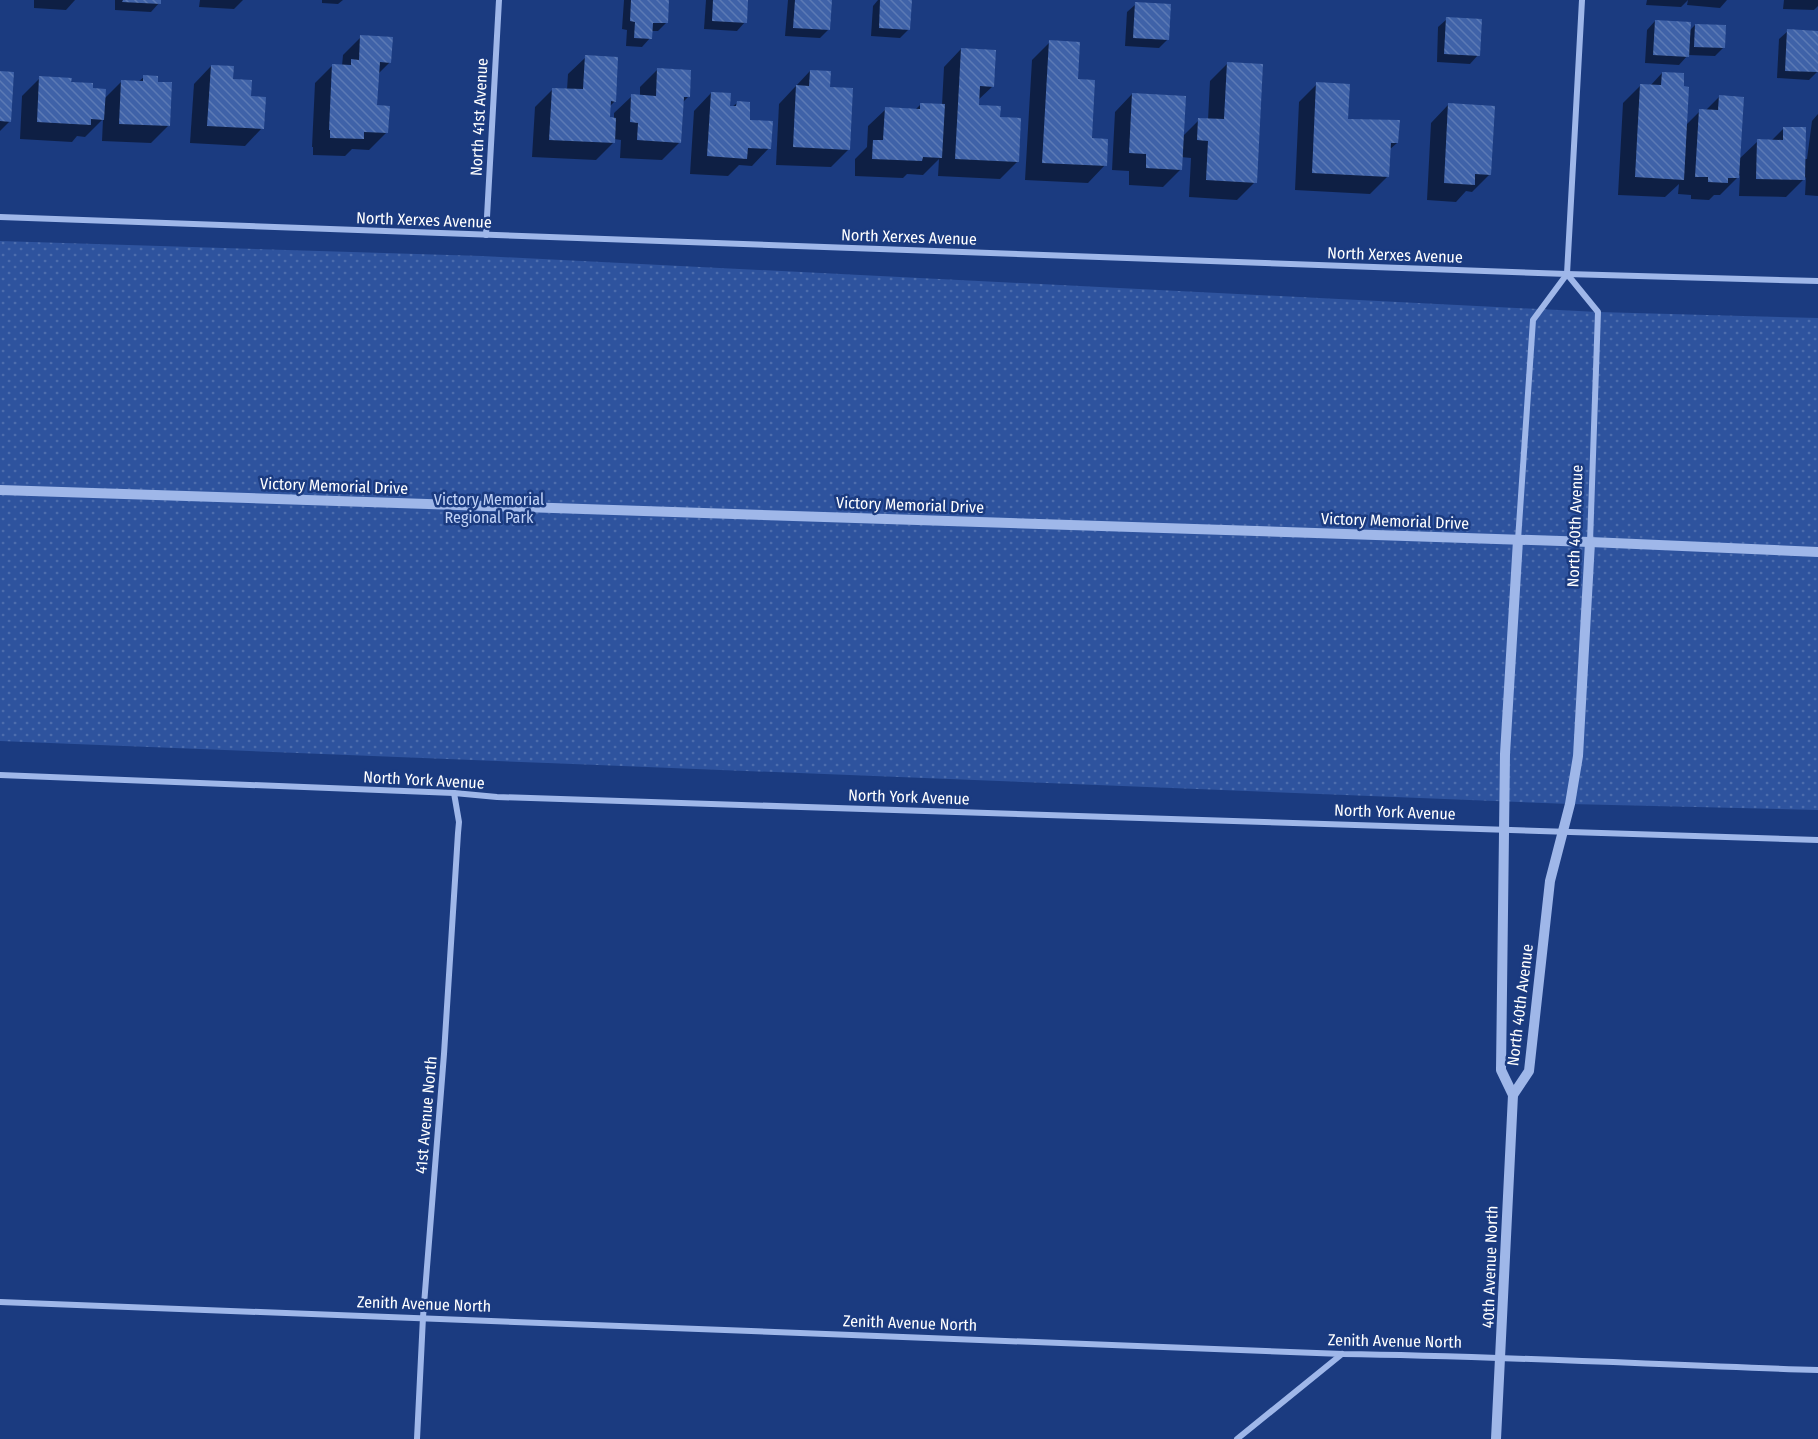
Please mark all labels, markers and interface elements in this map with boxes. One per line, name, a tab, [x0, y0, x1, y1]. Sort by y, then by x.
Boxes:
street label: North 41st Avenue	[466, 57, 492, 177]
street label: North Xerxes Avenue	[356, 208, 492, 232]
street label: North Xerxes Avenue	[841, 225, 977, 249]
street label: North Xerxes Avenue	[1327, 243, 1463, 267]
street label: North 40th Avenue	[1563, 464, 1587, 588]
street label: Victory Memorial Drive	[260, 474, 408, 498]
park label: Victory Memorial Regional Park	[434, 490, 544, 527]
street label: Victory Memorial Drive	[836, 493, 984, 517]
street label: Victory Memorial Drive	[1321, 509, 1469, 533]
street label: North York Avenue	[363, 767, 485, 793]
street label: North York Avenue	[848, 785, 970, 809]
street label: North York Avenue	[1334, 800, 1456, 824]
street label: North 40th Avenue	[1503, 943, 1537, 1067]
street label: 41st Avenue North	[411, 1055, 441, 1175]
street label: 40th Avenue North	[1478, 1205, 1502, 1329]
street label: Zenith Avenue North	[357, 1292, 491, 1316]
street label: Zenith Avenue North	[843, 1311, 977, 1335]
street label: Zenith Avenue North	[1328, 1330, 1462, 1352]

